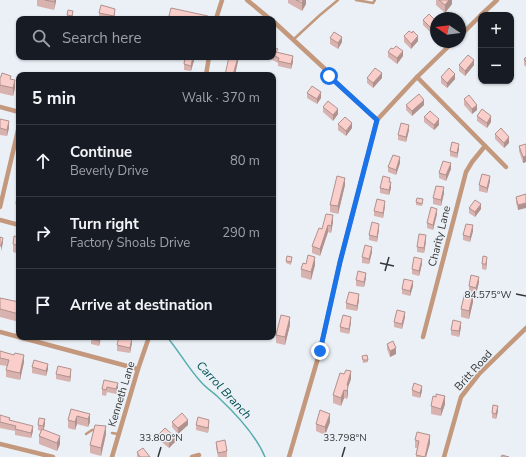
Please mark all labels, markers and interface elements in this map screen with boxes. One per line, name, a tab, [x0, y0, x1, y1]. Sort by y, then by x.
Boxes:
north arrow	[430, 12, 466, 48]
map controls	[478, 12, 514, 84]
button: +	[478, 12, 514, 48]
search box	[16, 16, 276, 60]
icon: search	[30, 27, 52, 49]
text: Search here	[62, 28, 142, 48]
button: −	[478, 48, 514, 84]
route start	[320, 67, 338, 85]
text: 5 min	[32, 87, 76, 110]
text: Walk · 370 m	[182, 89, 260, 107]
text: Continue	[70, 142, 132, 162]
icon: ahead	[32, 150, 54, 172]
text: 80 m	[230, 152, 260, 170]
text: Beverly Drive	[70, 162, 148, 180]
street label: Charity Lane	[425, 204, 454, 268]
text: Turn right	[70, 214, 139, 234]
icon: right	[32, 222, 54, 244]
text: 290 m	[222, 224, 260, 242]
text: Factory Shoals Drive	[70, 234, 190, 252]
text: 84.575°W	[464, 288, 512, 302]
icon: arrive	[32, 294, 54, 316]
text: Arrive at destination	[70, 295, 213, 315]
route end	[311, 342, 329, 360]
street label: Britt Road	[451, 347, 496, 394]
water label: Carrol Branch	[193, 357, 255, 423]
street label: Kenneth Lane	[104, 359, 139, 429]
text: 33.800°N	[139, 431, 183, 445]
text: 33.798°N	[323, 431, 367, 445]

